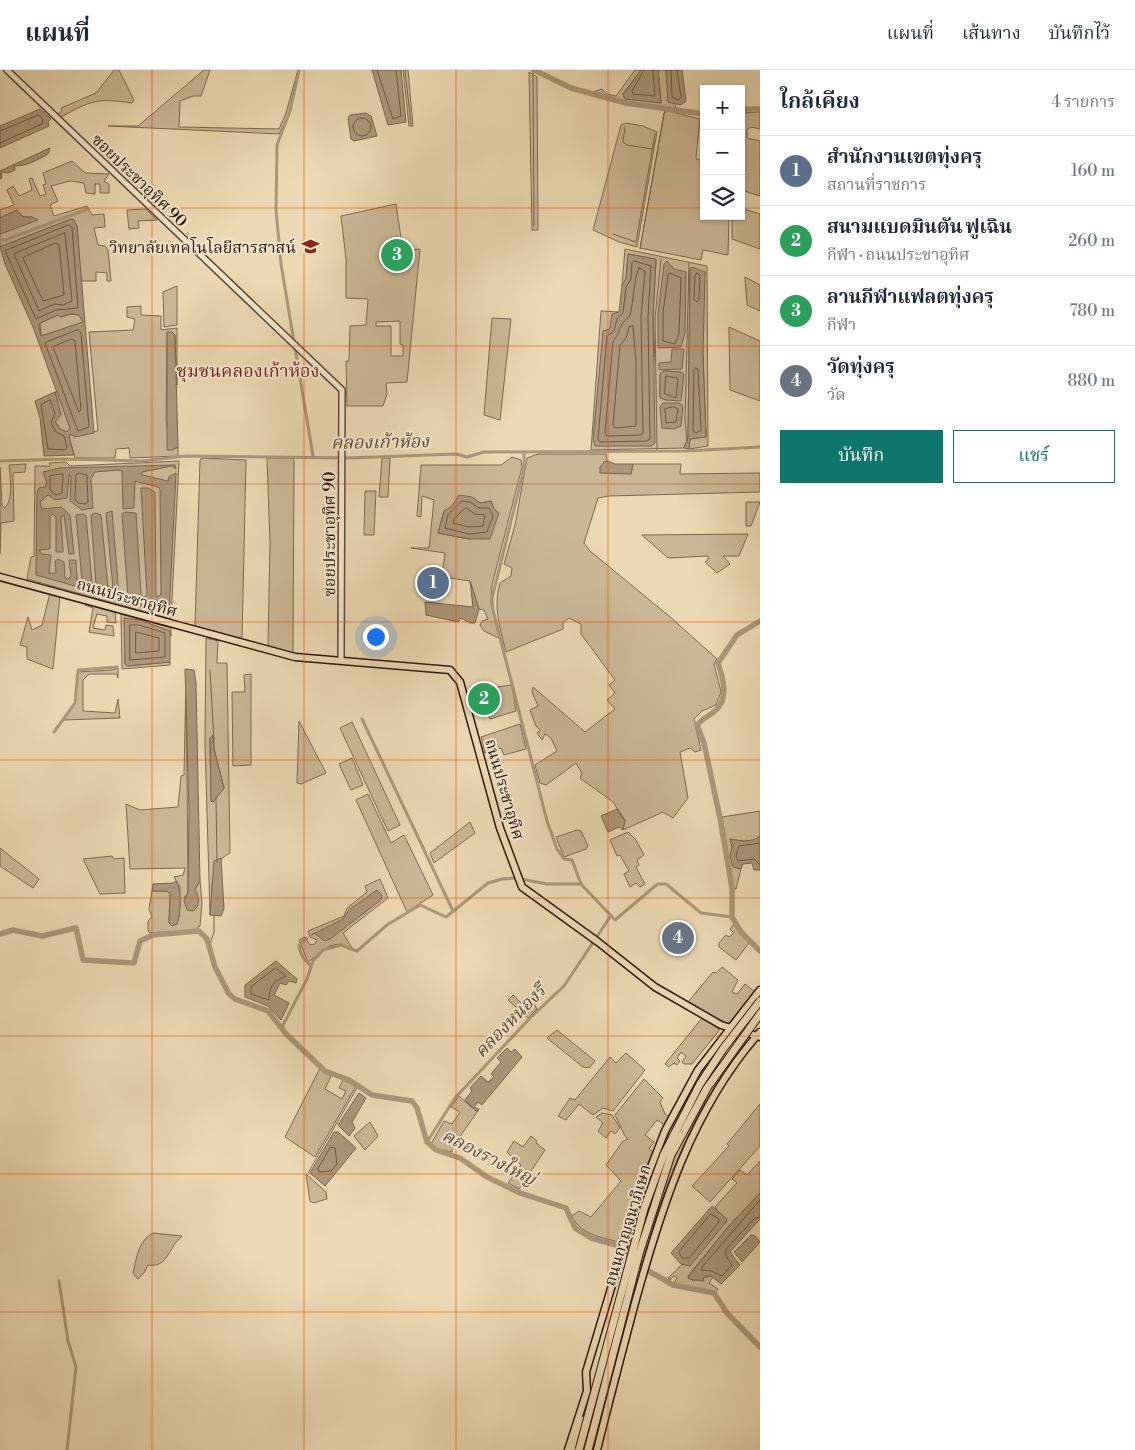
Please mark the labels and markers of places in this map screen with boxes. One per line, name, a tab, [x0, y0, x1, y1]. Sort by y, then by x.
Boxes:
pin: 3	[381, 236, 413, 274]
place label: วิทยาลัยเทคโนโลยีสารสาสน์	[109, 237, 296, 258]
school or university icon: วิทยาลัยเทคโนโลยีสารสาสน์	[300, 237, 320, 257]
pin: 1	[417, 564, 449, 602]
pin: 2	[468, 680, 500, 718]
pin: 4	[662, 919, 694, 957]

